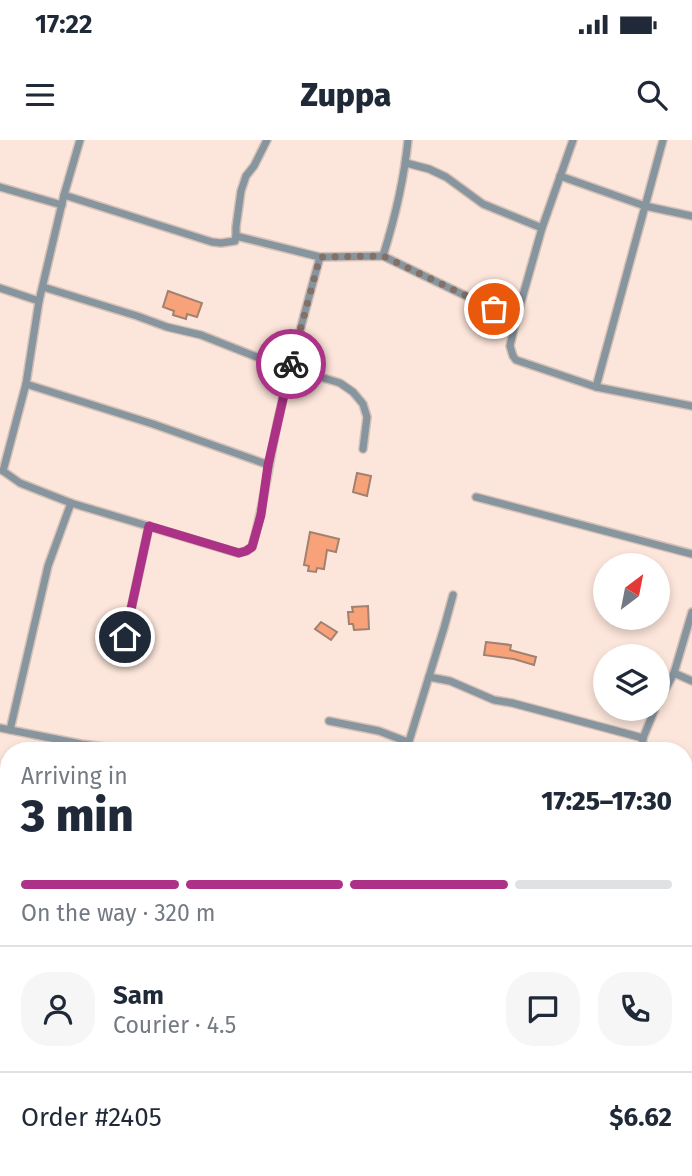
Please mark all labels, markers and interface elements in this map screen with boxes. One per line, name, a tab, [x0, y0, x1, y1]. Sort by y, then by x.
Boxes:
text: 17:22	[35, 9, 92, 40]
icon: menu	[21, 76, 59, 114]
text: Zuppa	[301, 76, 391, 114]
icon: search	[633, 76, 671, 114]
pin	[464, 279, 524, 339]
icon: bag	[475, 290, 513, 328]
courier	[256, 329, 326, 399]
icon: bike	[272, 345, 310, 383]
north arrow	[593, 553, 670, 630]
map controls	[593, 553, 670, 721]
pin	[95, 607, 155, 667]
icon: home	[106, 618, 144, 656]
button: layers	[593, 644, 670, 721]
text: Arriving in	[21, 762, 128, 790]
text: 17:25–17:30	[541, 786, 672, 817]
text: 3 min	[21, 788, 134, 843]
text: On the way · 320 m	[21, 899, 216, 927]
button: person	[21, 972, 95, 1046]
button: chat	[506, 972, 580, 1046]
button: phone	[598, 972, 672, 1046]
text: Sam	[113, 980, 164, 1011]
text: Courier · 4.5	[113, 1011, 236, 1039]
text: Order #2405	[21, 1102, 162, 1133]
text: $6.62	[609, 1102, 672, 1133]

